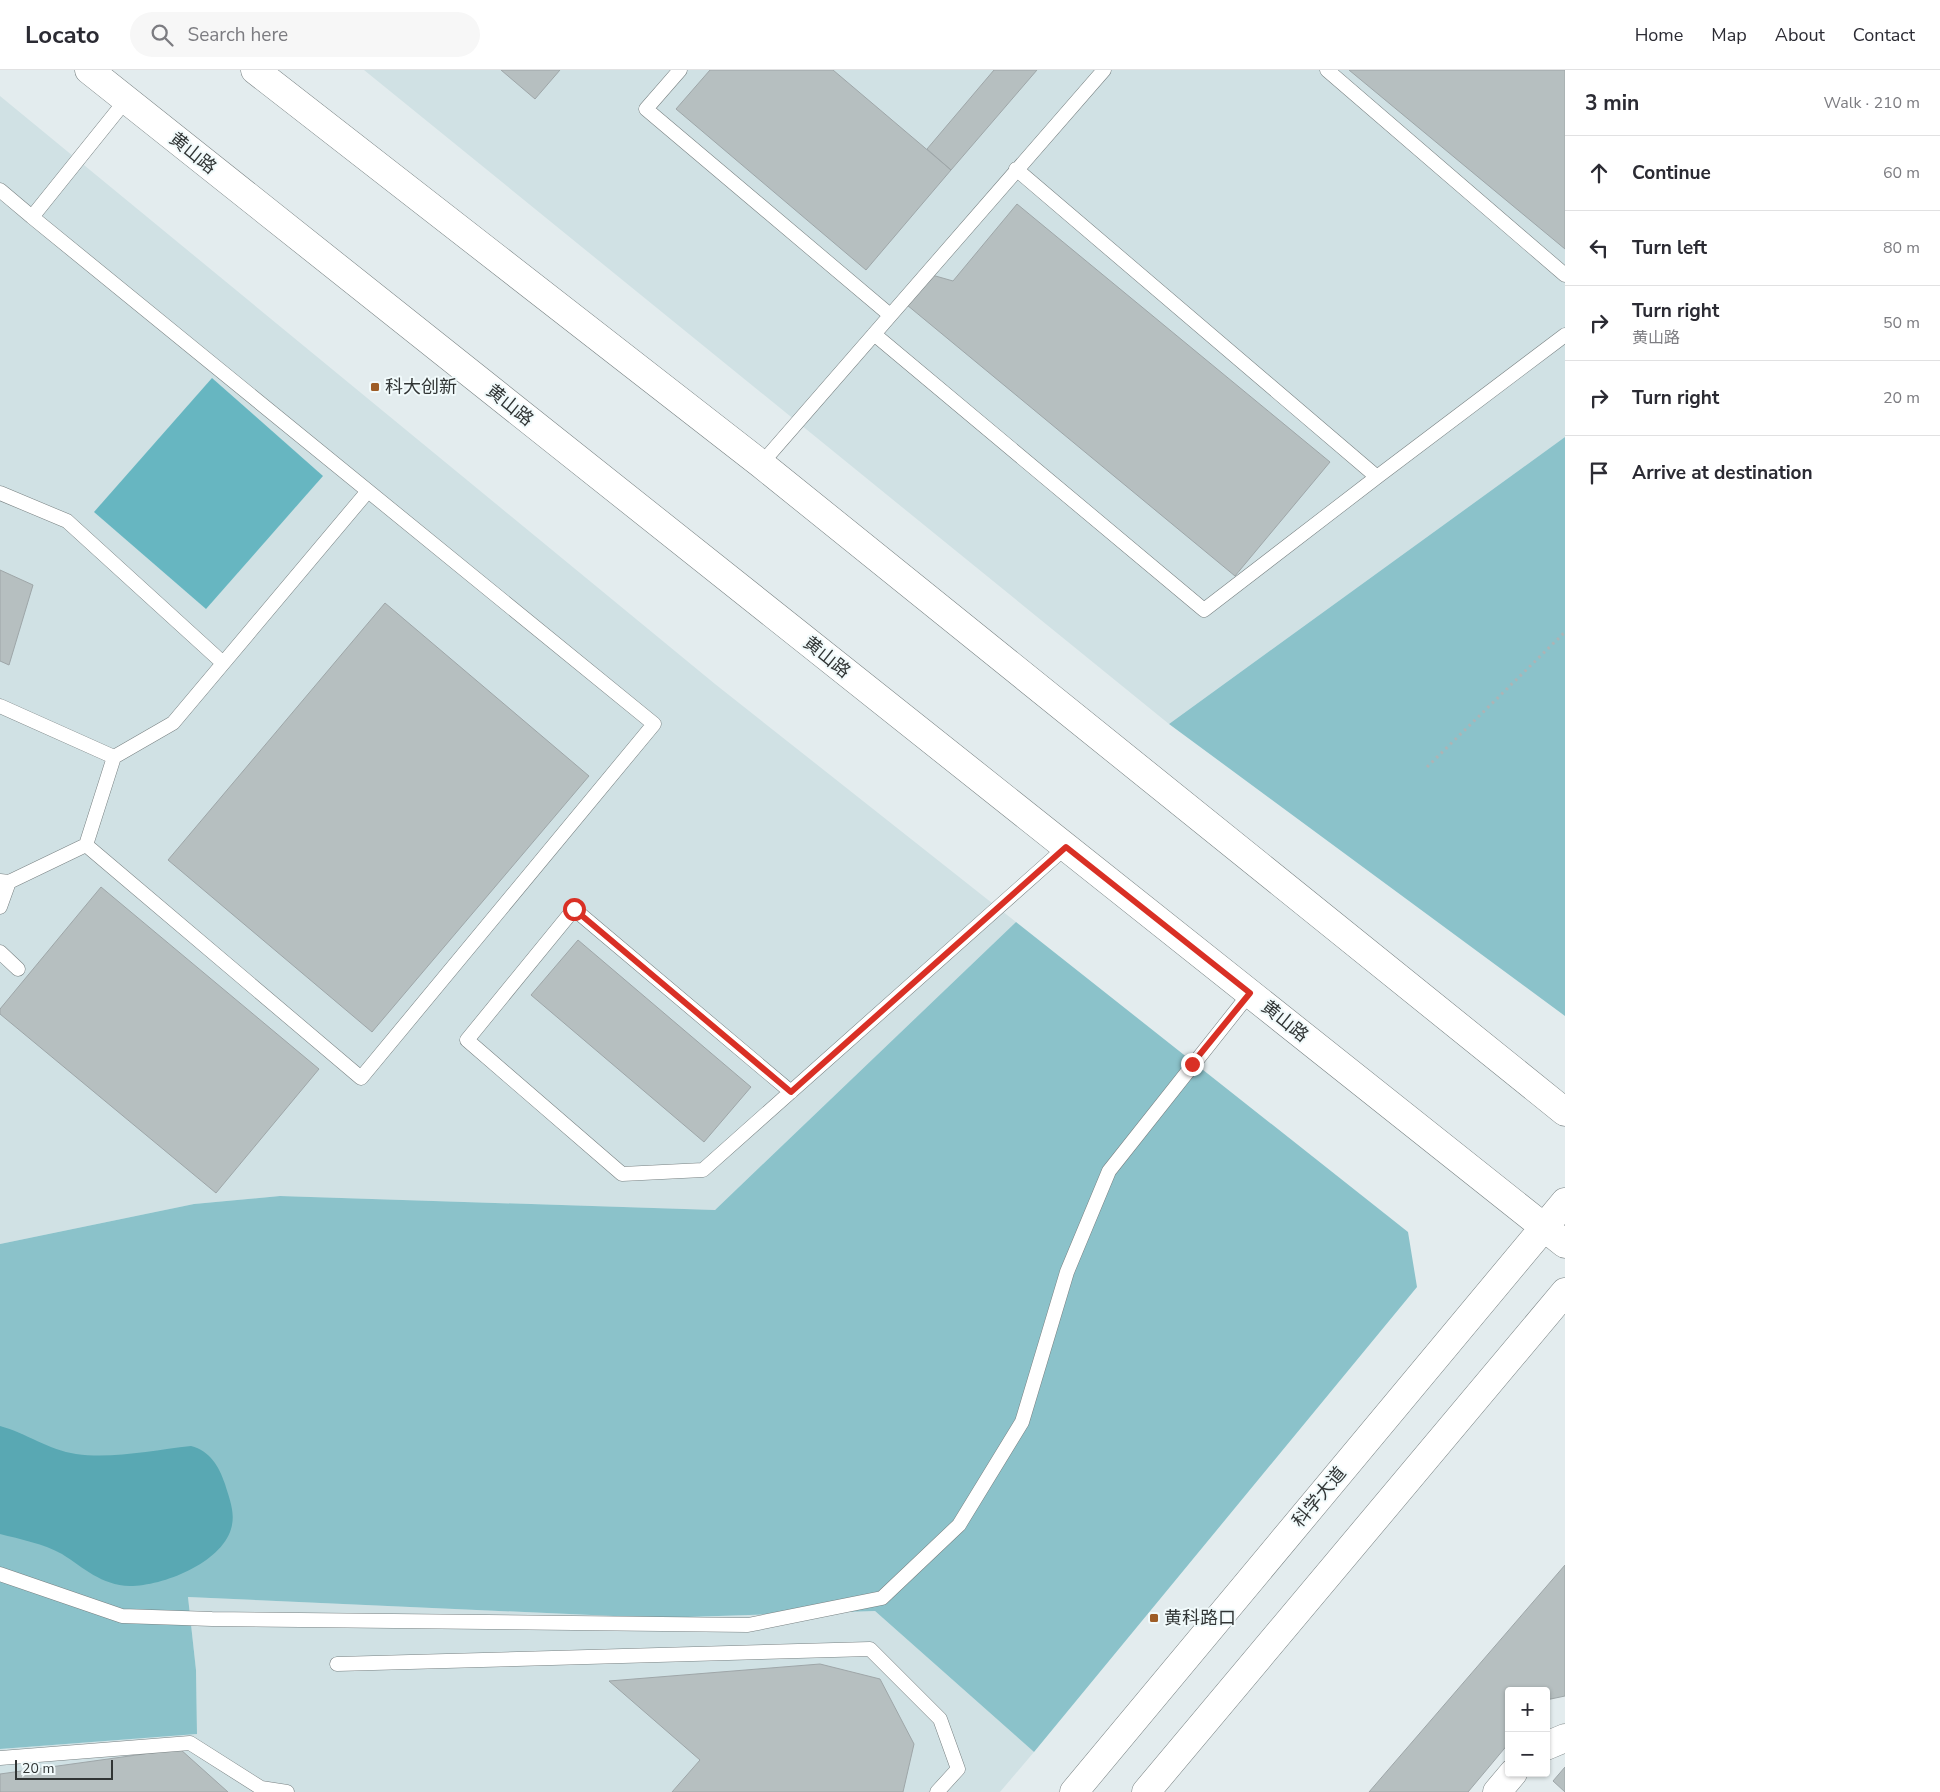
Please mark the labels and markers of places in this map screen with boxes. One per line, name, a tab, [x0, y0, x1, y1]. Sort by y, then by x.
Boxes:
place label: 科大创新	[385, 375, 457, 399]
marker: 科大创新	[369, 381, 381, 393]
place label: 黄科路口	[1164, 1606, 1236, 1630]
marker: 黄科路口	[1148, 1612, 1160, 1624]

